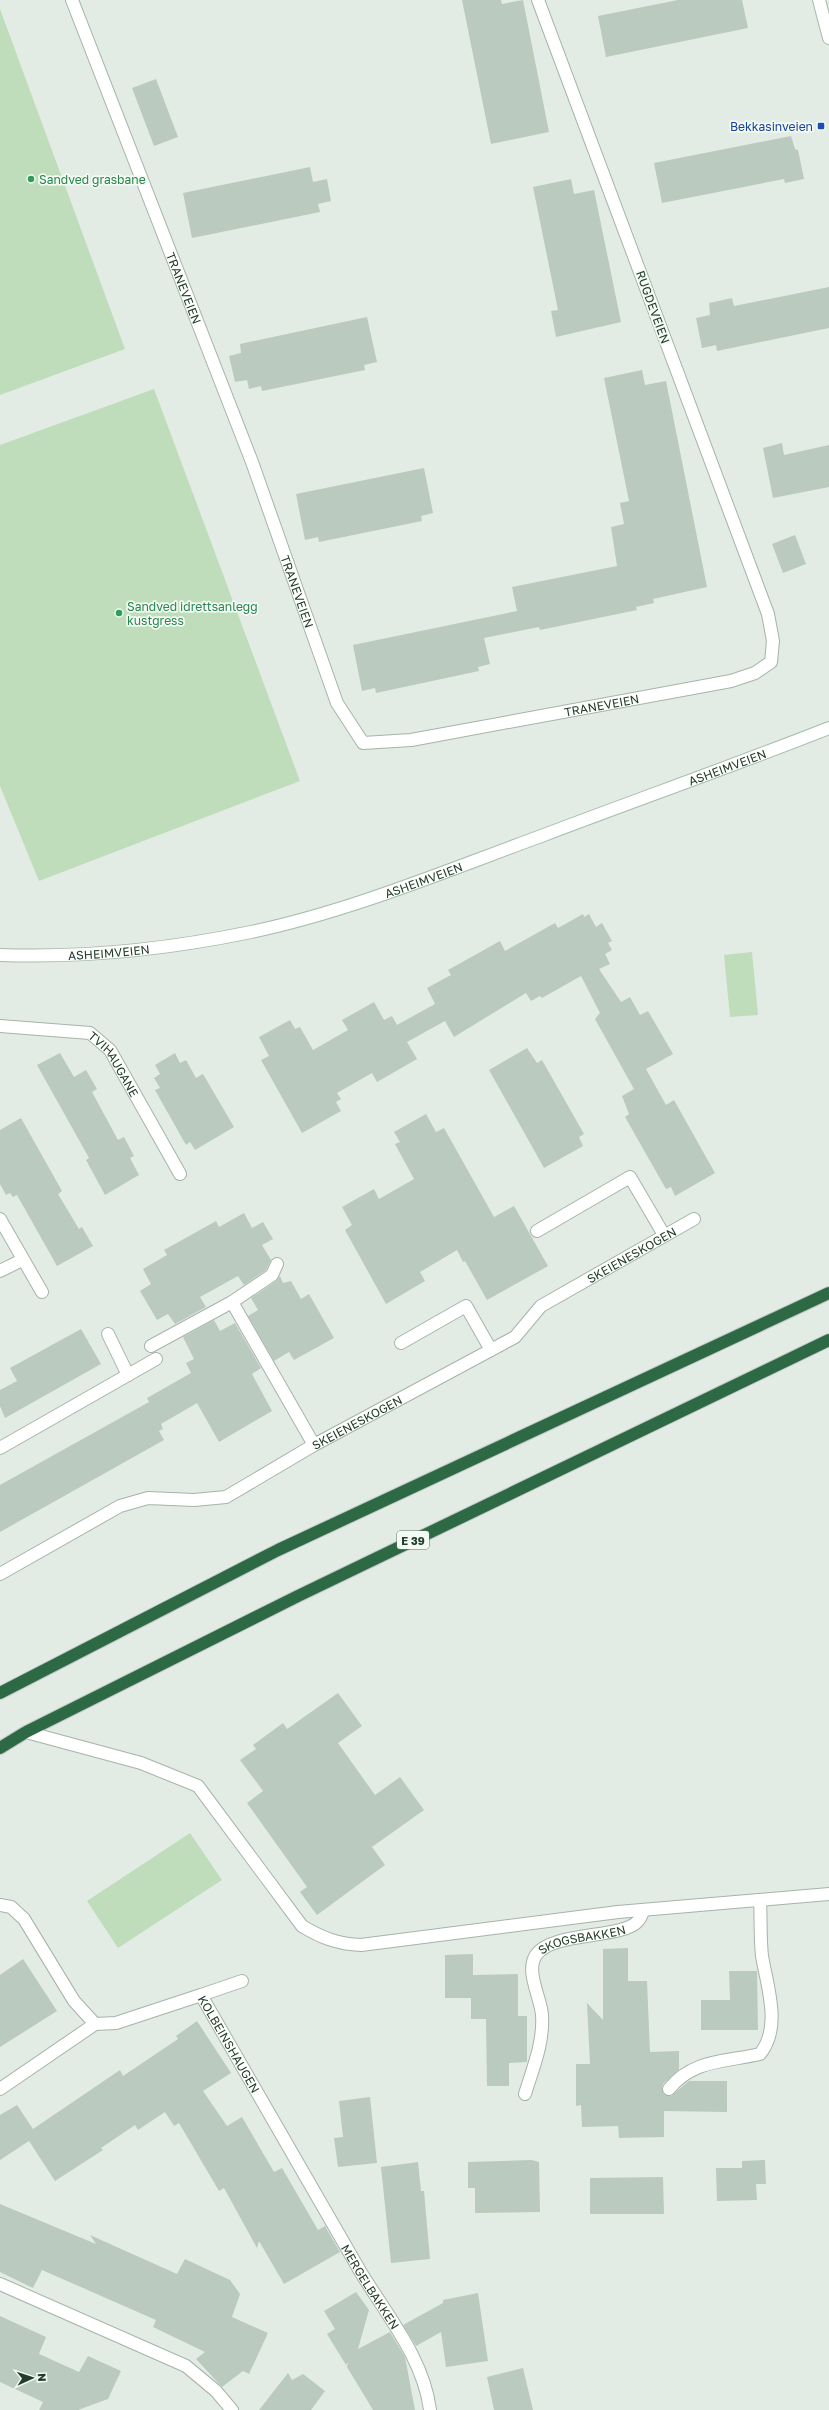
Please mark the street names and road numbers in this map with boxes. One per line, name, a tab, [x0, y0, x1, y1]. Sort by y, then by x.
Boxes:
street label: TRANEVEIEN	[163, 250, 205, 326]
street label: RUGDEVEIEN	[633, 268, 673, 346]
street label: TRANEVEIEN	[278, 553, 317, 630]
street label: TRANEVEIEN	[563, 691, 640, 719]
street label: ASHEIMVEIEN	[686, 745, 768, 788]
street label: ASHEIMVEIEN	[383, 859, 465, 901]
street label: ASHEIMVEIEN	[68, 941, 150, 962]
street label: TVIHAUGANE	[86, 1028, 142, 1099]
street label: SKEIENESKOGEN	[584, 1223, 679, 1286]
street label: SKEIENESKOGEN	[309, 1392, 405, 1452]
road number: E 39	[397, 1531, 429, 1549]
street label: SKOGSBAKKEN	[535, 1921, 627, 1957]
street label: KOLBEINSHAUGEN	[195, 1992, 263, 2095]
street label: MERGELBAKKEN	[338, 2241, 403, 2332]

